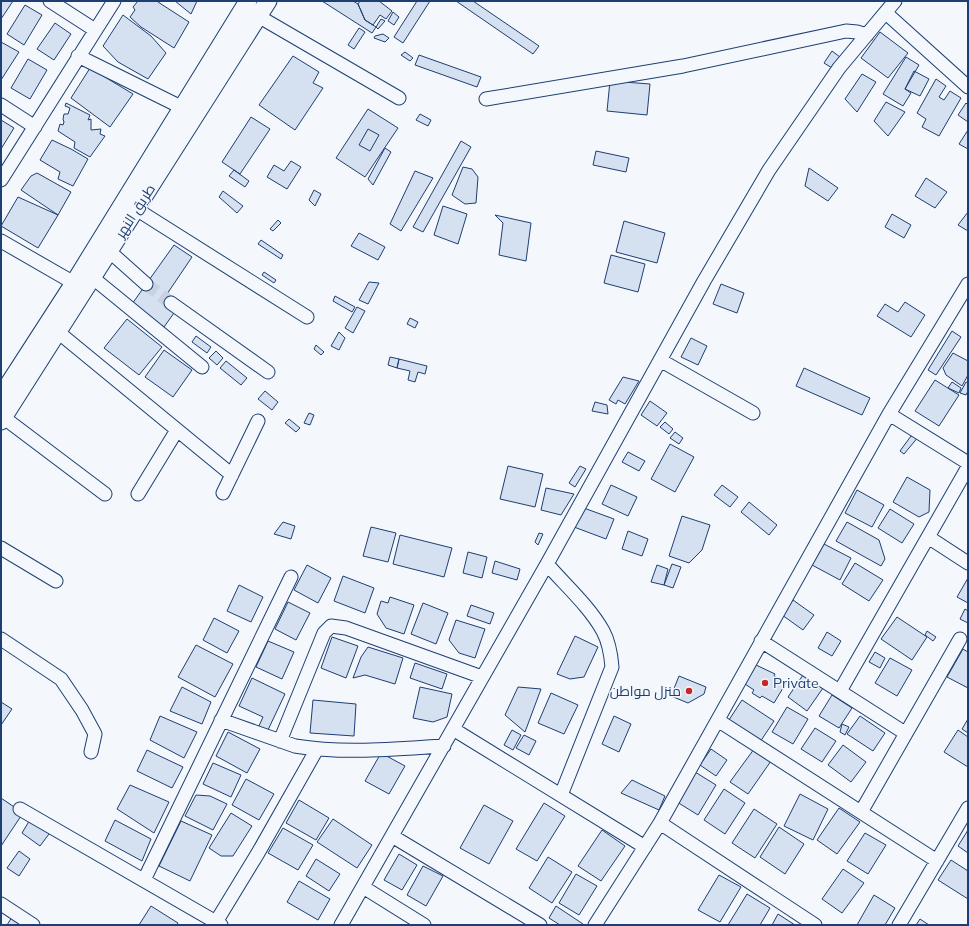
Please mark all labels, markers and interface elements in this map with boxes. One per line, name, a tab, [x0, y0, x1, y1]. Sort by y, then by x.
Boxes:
street label: طريق النهر	[110, 181, 159, 242]
place label: Private	[773, 674, 819, 692]
marker: Private	[760, 678, 770, 688]
place label: منزل مواطن	[610, 682, 681, 700]
marker: منزل مواطن	[684, 686, 694, 696]

